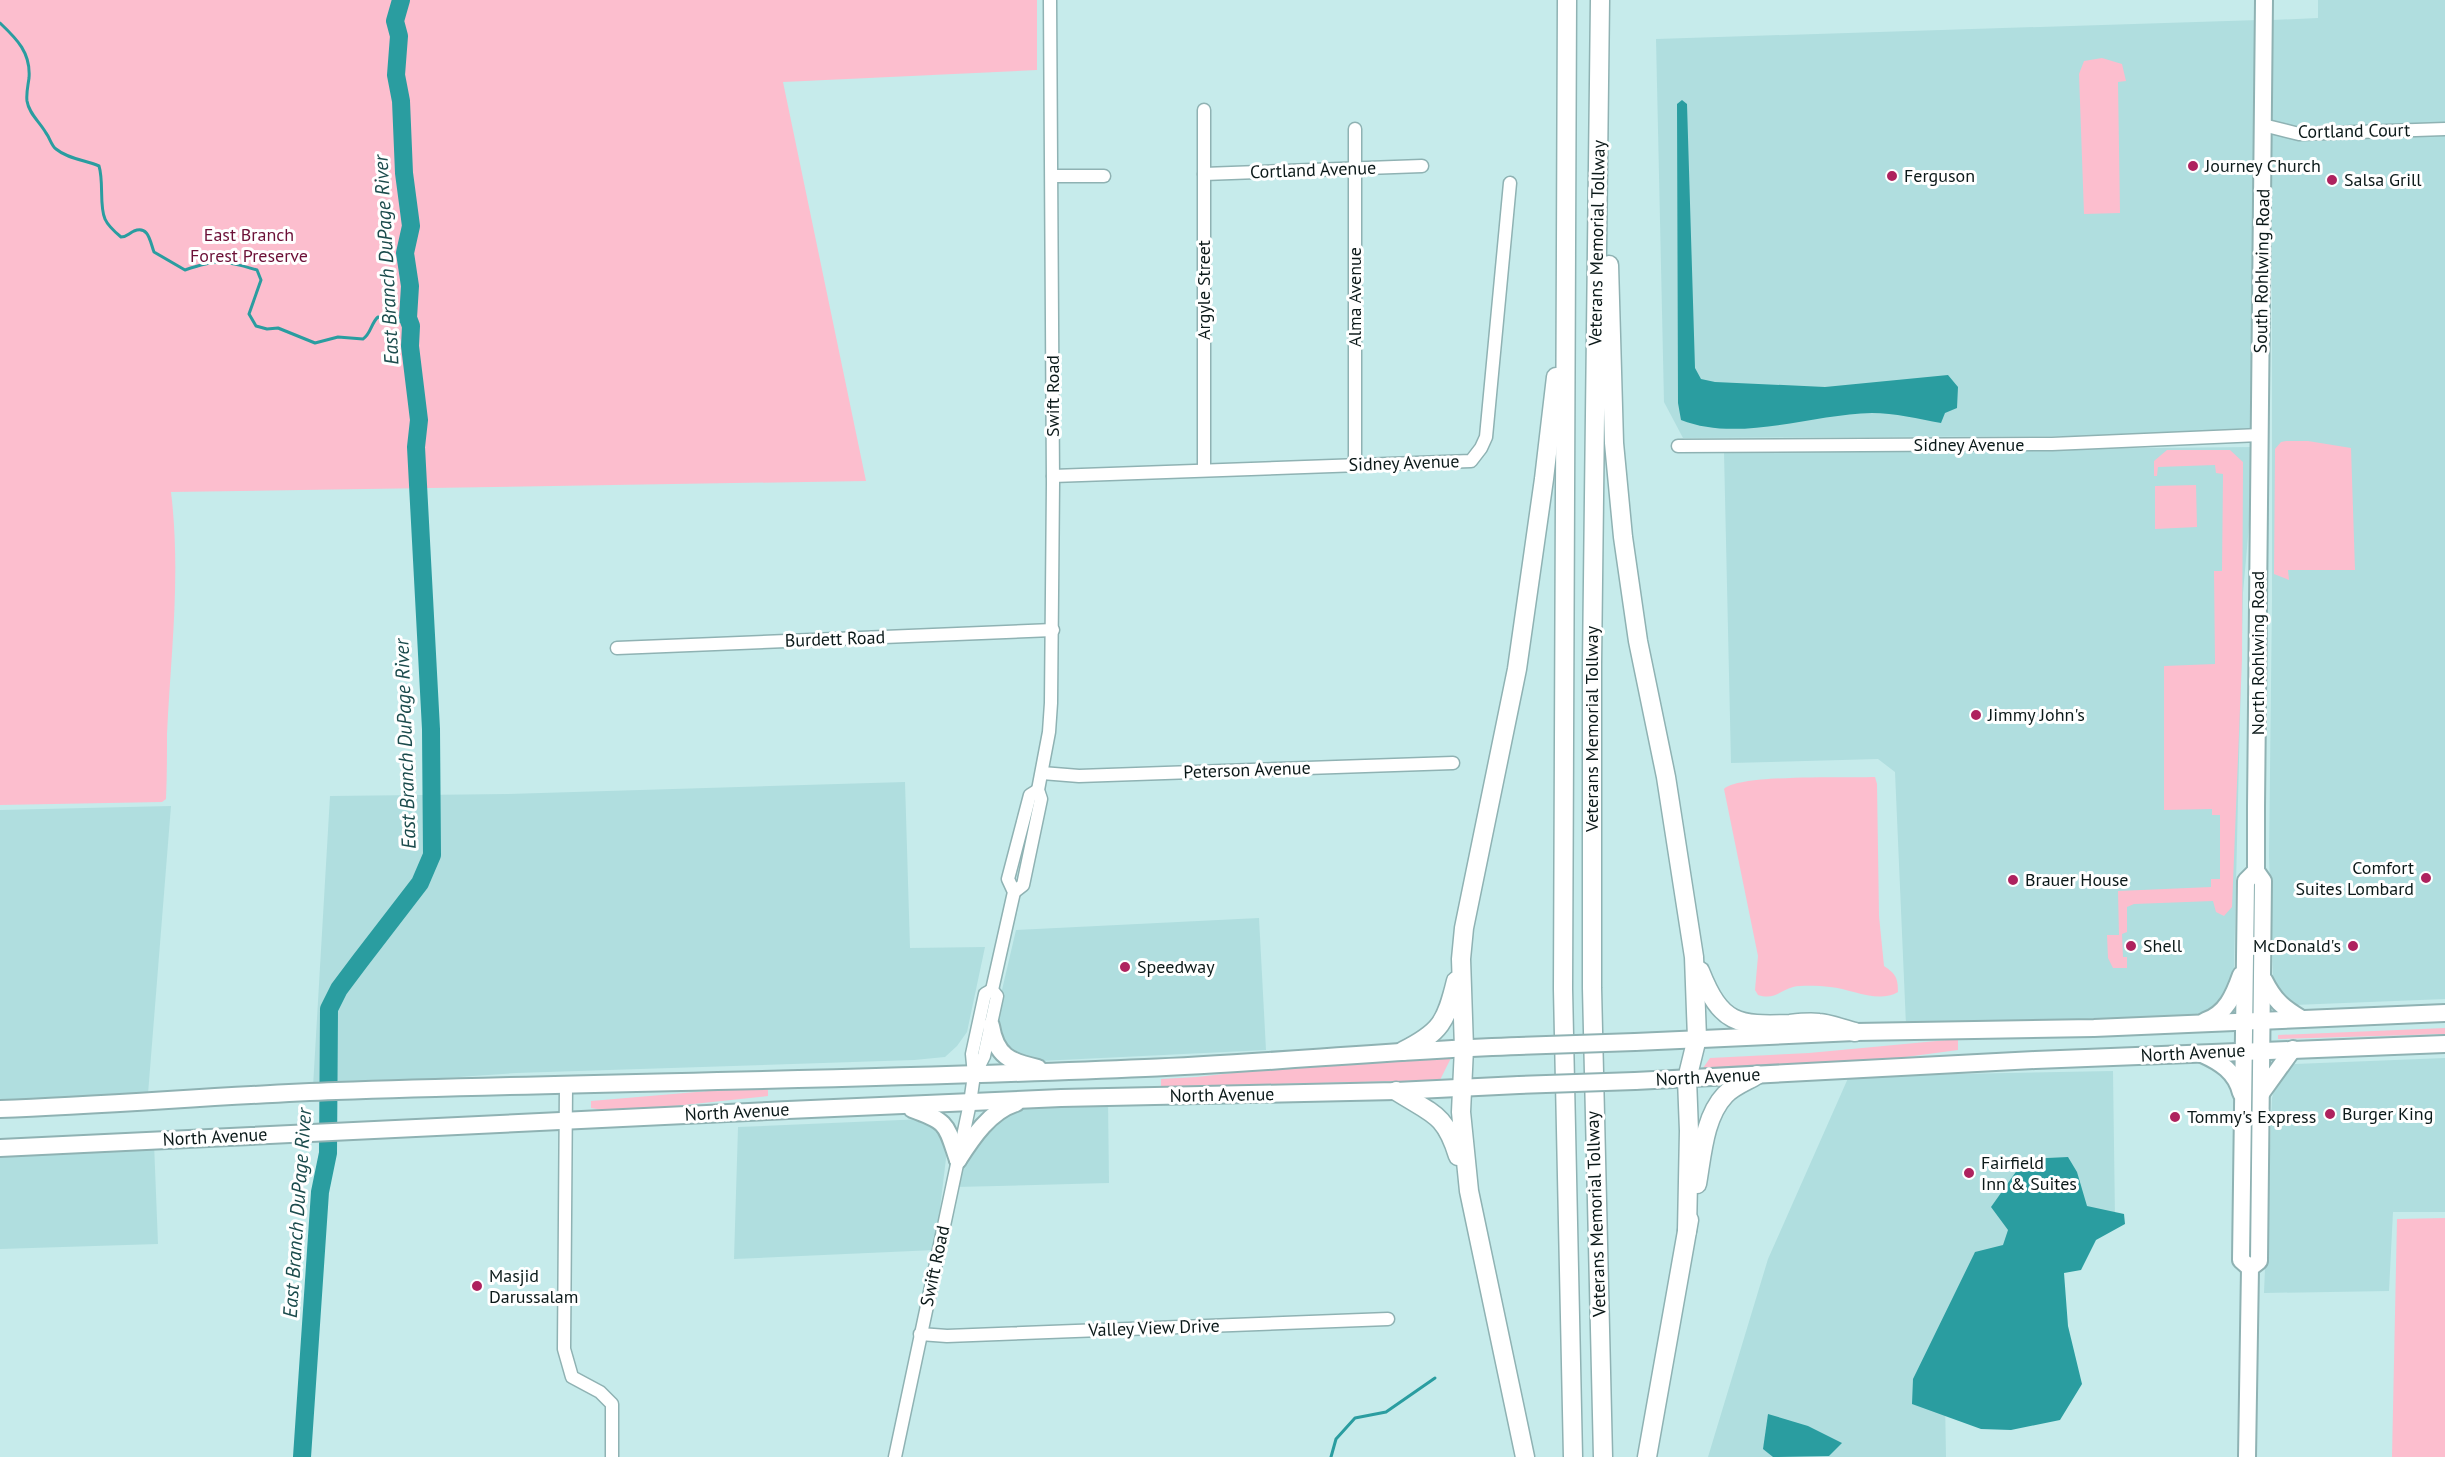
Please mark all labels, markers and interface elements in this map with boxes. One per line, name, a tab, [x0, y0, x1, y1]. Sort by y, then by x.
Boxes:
street label: Cortland Court	[2298, 118, 2410, 143]
street label: Veterans Memorial Tollway	[1583, 139, 1610, 347]
water label: East Branch DuPage River	[367, 153, 404, 366]
place label: Journey Church	[2204, 154, 2321, 177]
street label: Cortland Avenue	[1250, 156, 1376, 183]
marker: Journey Church	[2186, 159, 2200, 173]
place label: Ferguson	[1904, 164, 1975, 187]
place label: Salsa Grill	[2344, 168, 2422, 191]
marker: Ferguson	[1885, 169, 1899, 183]
marker: Salsa Grill	[2325, 173, 2339, 187]
street label: South Rohlwing Road	[2249, 188, 2274, 354]
park label: East Branch Forest Preserve	[190, 223, 308, 267]
street label: Argyle Street	[1192, 240, 1215, 340]
street label: Alma Avenue	[1343, 247, 1366, 347]
street label: Swift Road	[1041, 355, 1064, 437]
street label: Sidney Avenue	[1914, 433, 2024, 456]
street label: Sidney Avenue	[1348, 449, 1460, 476]
street label: North Rohlwing Road	[2246, 571, 2269, 735]
street label: Burdett Road	[784, 625, 885, 652]
street label: Veterans Memorial Tollway	[1580, 625, 1603, 833]
water label: East Branch DuPage River	[388, 637, 422, 849]
place label: Jimmy John's	[1987, 703, 2085, 726]
marker: Jimmy John's	[1969, 708, 1983, 722]
street label: Peterson Avenue	[1183, 756, 1311, 783]
place label: Comfort Suites Lombard	[2296, 856, 2414, 900]
place label: Brauer House	[2025, 868, 2129, 891]
marker: Comfort Suites Lombard	[2419, 871, 2433, 885]
marker: Brauer House	[2006, 873, 2020, 887]
place label: Shell	[2143, 934, 2183, 957]
place label: McDonald's	[2253, 934, 2341, 957]
marker: Shell	[2124, 939, 2138, 953]
marker: McDonald's	[2346, 939, 2360, 953]
place label: Speedway	[1137, 955, 1215, 978]
marker: Speedway	[1118, 960, 1132, 974]
street label: North Avenue	[2140, 1038, 2246, 1067]
street label: North Avenue	[1655, 1062, 1761, 1091]
street label: North Avenue	[1169, 1082, 1275, 1107]
street label: North Avenue	[684, 1097, 790, 1126]
place label: Burger King	[2342, 1102, 2433, 1125]
place label: Tommy's Express	[2187, 1105, 2316, 1128]
water label: East Branch DuPage River	[277, 1106, 317, 1319]
marker: Burger King	[2323, 1107, 2337, 1121]
street label: Veterans Memorial Tollway	[1580, 1110, 1611, 1318]
marker: Tommy's Express	[2168, 1110, 2182, 1124]
street label: North Avenue	[162, 1122, 268, 1151]
place label: Fairfield Inn & Suites	[1981, 1151, 2077, 1195]
marker: Fairfield Inn & Suites	[1962, 1166, 1976, 1180]
street label: Swift Road	[915, 1223, 954, 1308]
place label: Masjid Darussalam	[489, 1264, 578, 1308]
marker: Masjid Darussalam	[470, 1279, 484, 1293]
street label: Valley View Drive	[1087, 1314, 1220, 1341]

